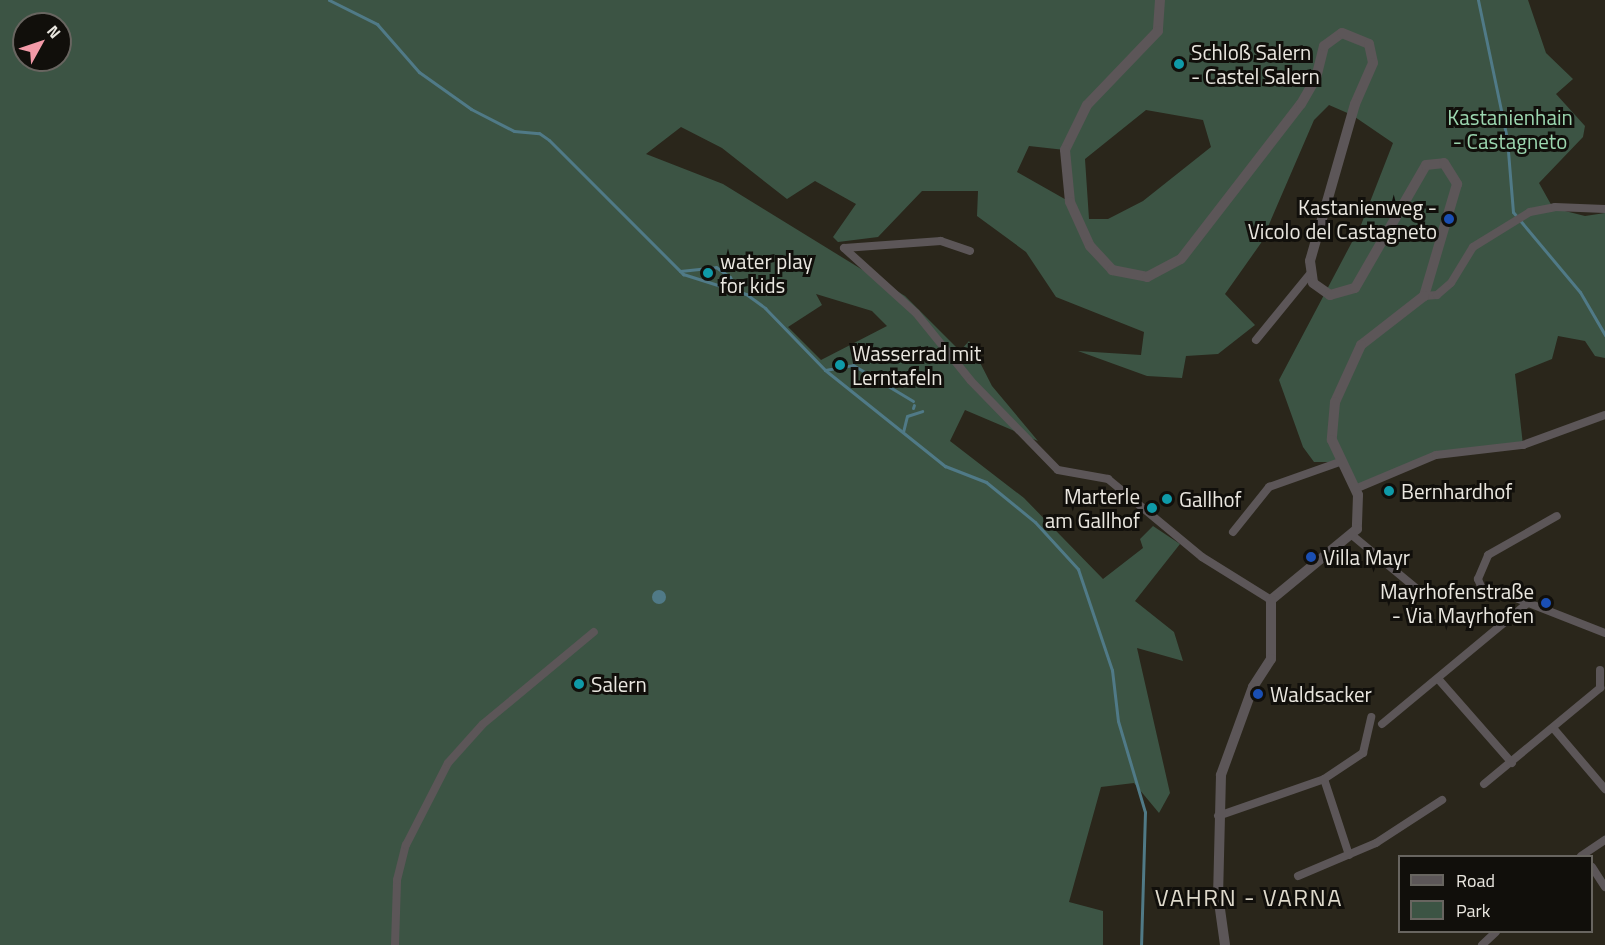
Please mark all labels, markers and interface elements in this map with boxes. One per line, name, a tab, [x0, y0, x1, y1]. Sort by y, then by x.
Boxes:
north arrow	[12, 12, 72, 72]
text: N	[41, 20, 67, 44]
place label: Schloß Salern - Castel Salern	[1191, 39, 1320, 89]
marker: Schloß Salern - Castel Salern	[1172, 57, 1186, 71]
park label: Kastanienhain - Castagneto	[1447, 104, 1573, 154]
place label: Kastanienweg - Vicolo del Castagneto	[1248, 194, 1437, 244]
marker: Kastanienweg - Vicolo del Castagneto	[1442, 212, 1456, 226]
place label: water play for kids	[720, 248, 813, 298]
marker: water play for kids	[701, 266, 715, 280]
place label: Wasserrad mit Lerntafeln	[852, 340, 981, 390]
marker: Wasserrad mit Lerntafeln	[833, 358, 847, 372]
place label: Bernhardhof	[1401, 478, 1512, 504]
place label: Marterle am Gallhof	[1045, 483, 1140, 533]
marker: Bernhardhof	[1382, 484, 1396, 498]
place label: Gallhof	[1179, 486, 1241, 512]
marker: Gallhof	[1160, 492, 1174, 506]
marker: Marterle am Gallhof	[1145, 501, 1159, 515]
place label: Villa Mayr	[1323, 544, 1410, 570]
marker: Villa Mayr	[1304, 550, 1318, 564]
place label: Mayrhofenstraße - Via Mayrhofen	[1380, 578, 1534, 628]
marker: Mayrhofenstraße - Via Mayrhofen	[1539, 596, 1553, 610]
place label: Salern	[591, 671, 647, 697]
marker: Salern	[572, 677, 586, 691]
place label: Waldsacker	[1270, 681, 1372, 707]
marker: Waldsacker	[1251, 687, 1265, 701]
legend	[1398, 855, 1593, 933]
text: Road	[1456, 867, 1495, 894]
district label: VAHRN - VARNA	[1155, 884, 1343, 912]
text: Park	[1456, 897, 1490, 924]

